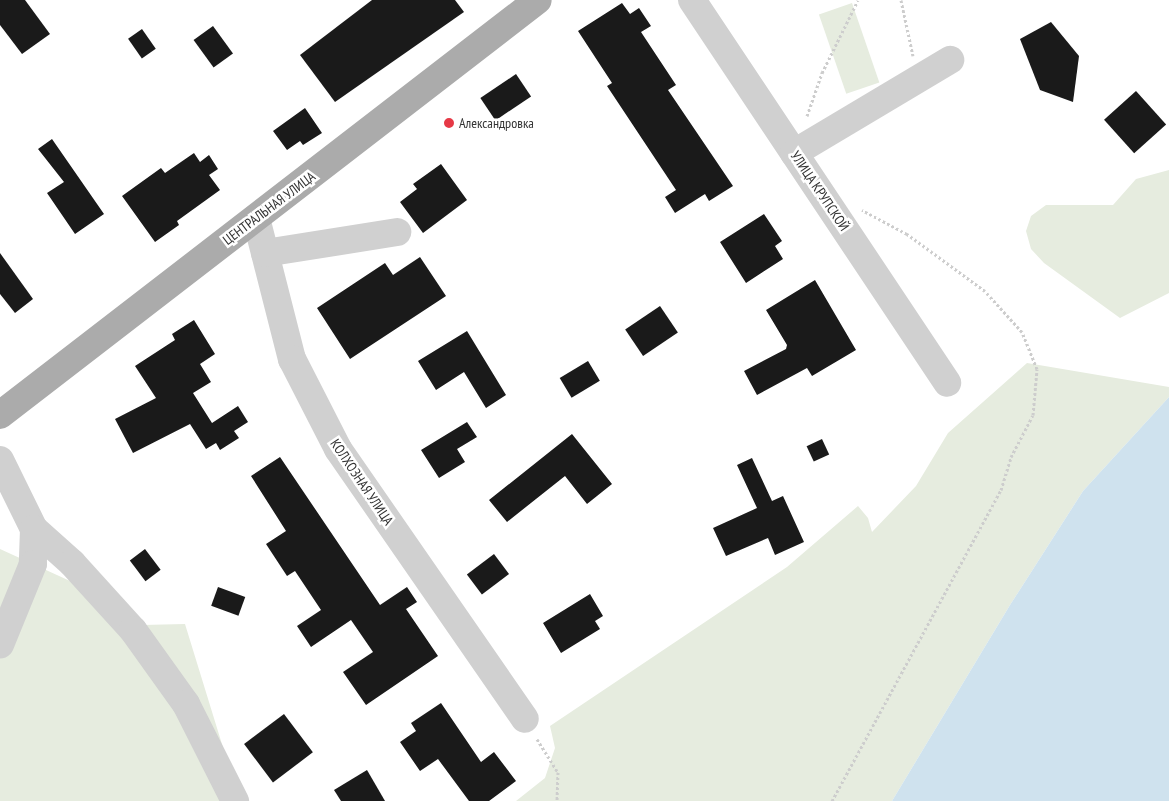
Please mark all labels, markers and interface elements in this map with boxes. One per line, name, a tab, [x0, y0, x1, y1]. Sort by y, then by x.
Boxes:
place label: Александровка	[459, 115, 534, 131]
marker: Александровка	[443, 117, 455, 129]
street label: УЛИЦА КРУПСКОЙ	[787, 148, 853, 234]
street label: ЦЕНТРАЛЬНАЯ УЛИЦА	[219, 168, 319, 248]
street label: КОЛХОЗНАЯ УЛИЦА	[327, 436, 397, 528]

